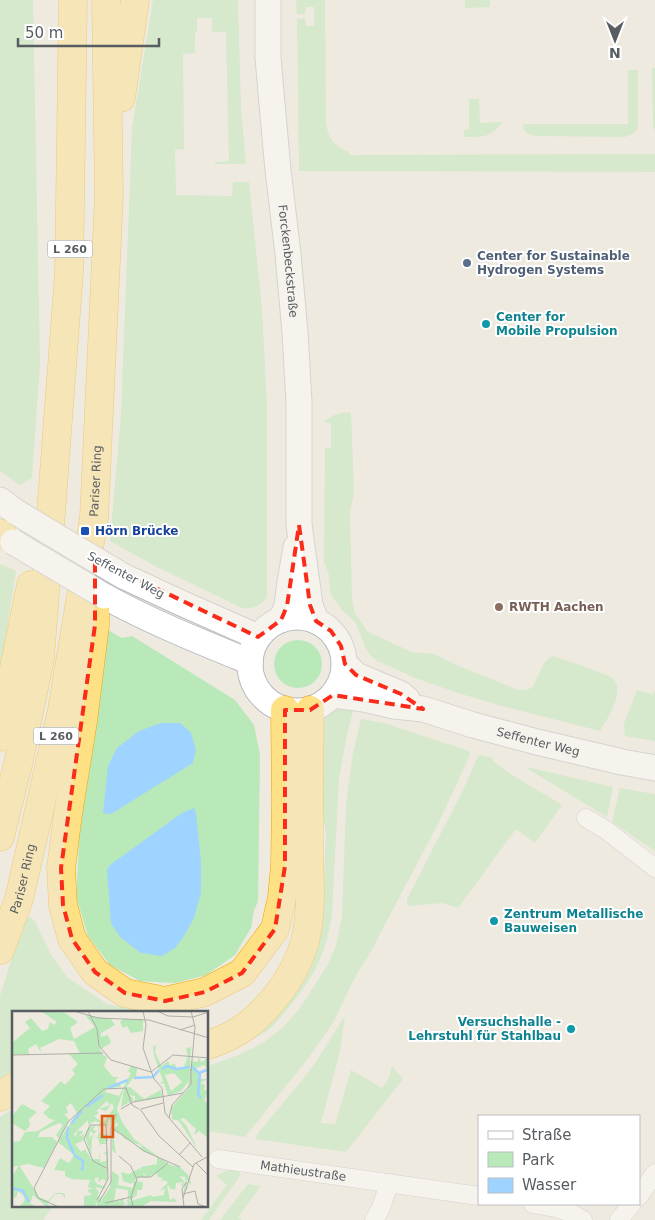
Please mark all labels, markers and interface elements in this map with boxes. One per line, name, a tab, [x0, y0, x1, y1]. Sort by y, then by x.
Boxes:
scale bar	[18, 15, 159, 47]
north arrow	[590, 15, 640, 65]
text: 50 m	[25, 24, 63, 42]
text: N	[609, 45, 621, 61]
street label: Forckenbeckstraße	[275, 204, 301, 318]
road number: L 260	[48, 240, 92, 258]
place label: Center for Sustainable Hydrogen Systems	[477, 249, 630, 277]
marker: Center for Sustainable Hydrogen Systems	[461, 257, 473, 269]
place label: Center for Mobile Propulsion	[496, 310, 618, 338]
marker: Center for Mobile Propulsion	[480, 318, 492, 330]
street label: Pariser Ring	[87, 445, 104, 517]
place label: Hörn Brücke	[95, 524, 178, 538]
marker: Hörn Brücke	[79, 525, 91, 537]
street label: Seffenter Weg	[85, 549, 167, 601]
place label: RWTH Aachen	[509, 600, 604, 614]
marker: RWTH Aachen	[493, 601, 505, 613]
street label: Seffenter Weg	[495, 725, 581, 759]
road number: L 260	[34, 728, 78, 744]
street label: Pariser Ring	[7, 842, 38, 916]
place label: Zentrum Metallische Bauweisen	[504, 907, 643, 935]
marker: Zentrum Metallische Bauweisen	[488, 915, 500, 927]
inset map	[12, 1011, 209, 1208]
place label: Versuchshalle - Lehrstuhl für Stahlbau	[408, 1015, 561, 1043]
marker: Versuchshalle - Lehrstuhl für Stahlbau	[565, 1023, 577, 1035]
legend	[478, 1115, 640, 1205]
text: Straße	[522, 1126, 571, 1144]
text: Park	[522, 1151, 555, 1169]
street label: Mathieustraße	[259, 1158, 347, 1184]
text: Wasser	[522, 1176, 577, 1194]

